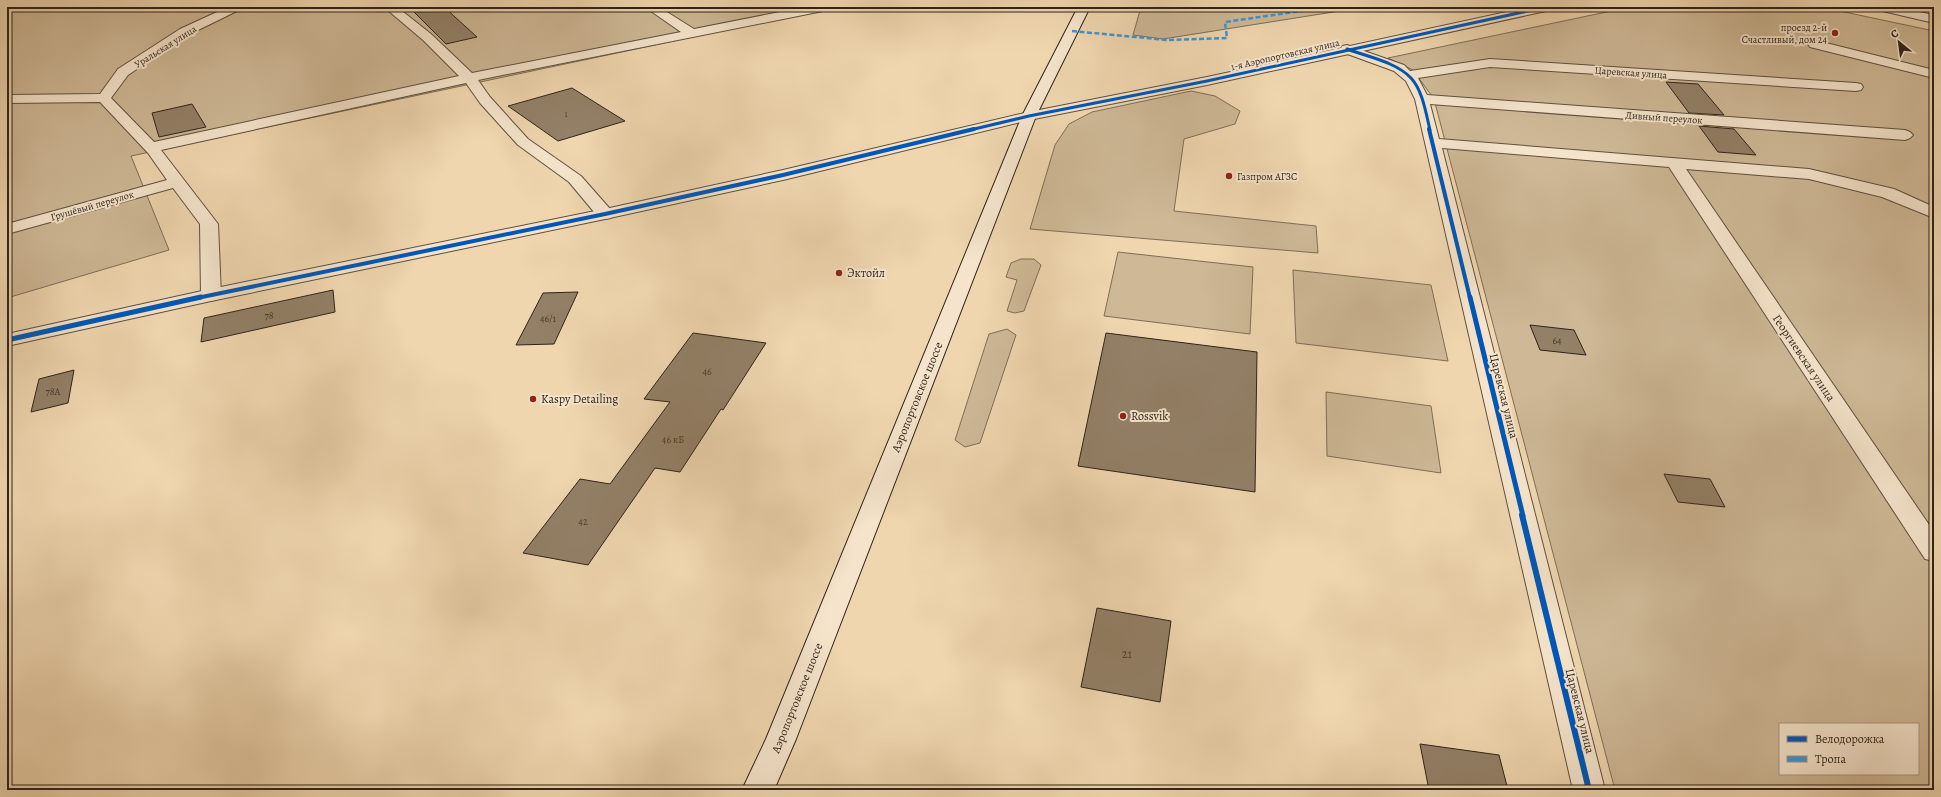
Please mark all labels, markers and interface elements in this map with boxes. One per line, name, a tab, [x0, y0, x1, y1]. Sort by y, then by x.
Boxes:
place label: проезд 2-й Счастливый, дом 24	[1742, 21, 1827, 46]
street label: Уральская улица	[132, 22, 200, 72]
north arrow	[1879, 22, 1919, 62]
text: С	[1888, 25, 1901, 42]
marker: проезд 2-й Счастливый, дом 24	[1830, 28, 1840, 38]
street label: 1-я Аэропортовская улица	[1230, 36, 1341, 74]
street label: Царевская улица	[1594, 63, 1668, 83]
house number: 1	[564, 108, 568, 120]
street label: Дивный переулок	[1625, 108, 1703, 128]
place label: Газпром АГЗС	[1237, 170, 1297, 184]
marker: Газпром АГЗС	[1224, 171, 1234, 181]
street label: Грушёвый переулок	[49, 187, 136, 225]
place label: Эктойл	[847, 265, 885, 281]
marker: Эктойл	[834, 268, 844, 278]
house number: 78	[264, 309, 274, 322]
street label: Георгиевская улица	[1769, 311, 1839, 405]
house number: 46/1	[540, 312, 557, 325]
house number: 64	[1552, 334, 1562, 347]
street label: Аэропортовское шоссе	[887, 339, 946, 455]
street label: Царевская улица	[1486, 352, 1522, 441]
house number: 46	[702, 365, 712, 378]
house number: 78А	[46, 385, 61, 398]
place label: Kaspy Detailing	[541, 391, 618, 407]
marker: Kaspy Detailing	[528, 394, 538, 404]
place label: Rossvik	[1131, 408, 1168, 424]
marker: Rossvik	[1118, 411, 1128, 421]
house number: 46 кБ	[662, 433, 684, 446]
house number: 42	[578, 515, 588, 528]
street label: Аэропортовское шоссе	[767, 640, 826, 756]
house number: 21	[1122, 646, 1132, 662]
street label: Царевская улица	[1562, 667, 1598, 756]
legend	[1779, 723, 1919, 775]
text: Велодорожка	[1815, 731, 1885, 747]
text: Тропа	[1815, 751, 1846, 767]

